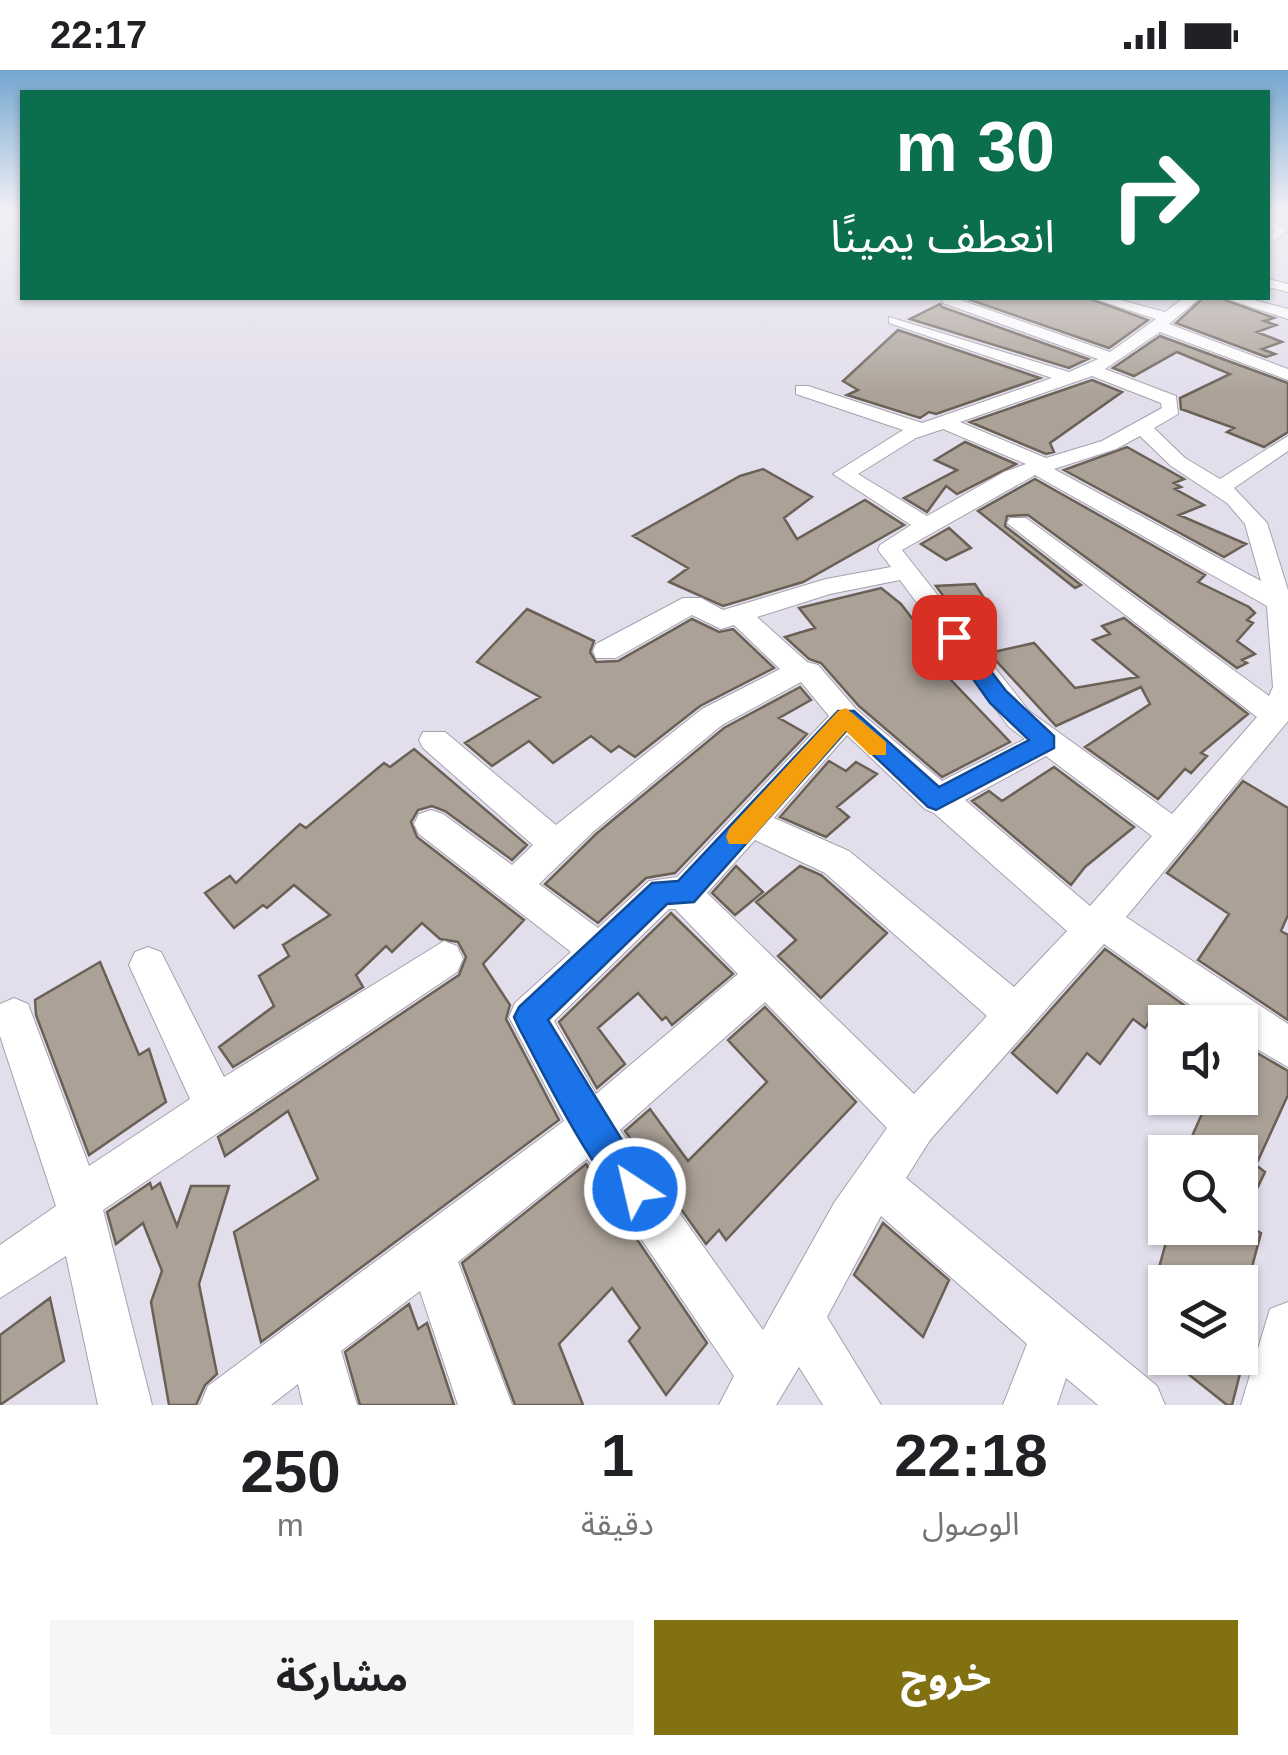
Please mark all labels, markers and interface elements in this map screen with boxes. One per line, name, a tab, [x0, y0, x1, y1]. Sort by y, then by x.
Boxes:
text: 22:17	[50, 14, 147, 56]
text: 30 m	[895, 108, 1055, 186]
icon: right	[1090, 130, 1220, 260]
text: انعطف يمينًا	[830, 211, 1055, 262]
pin	[912, 595, 997, 680]
icon: arrive	[927, 610, 982, 665]
map controls	[1148, 1005, 1258, 1375]
button: sound	[1148, 1005, 1258, 1115]
button: search	[1148, 1135, 1258, 1245]
position arrow	[583, 1137, 687, 1241]
button: layers	[1148, 1265, 1258, 1375]
text: 1	[601, 1422, 634, 1489]
text: 22:18	[894, 1422, 1048, 1489]
text: 250	[240, 1438, 341, 1505]
text: دقيقة	[581, 1506, 654, 1542]
text: الوصول	[922, 1506, 1020, 1542]
text: m	[277, 1507, 304, 1543]
button: مشاركة	[50, 1620, 634, 1735]
button: خروج	[654, 1620, 1238, 1735]

